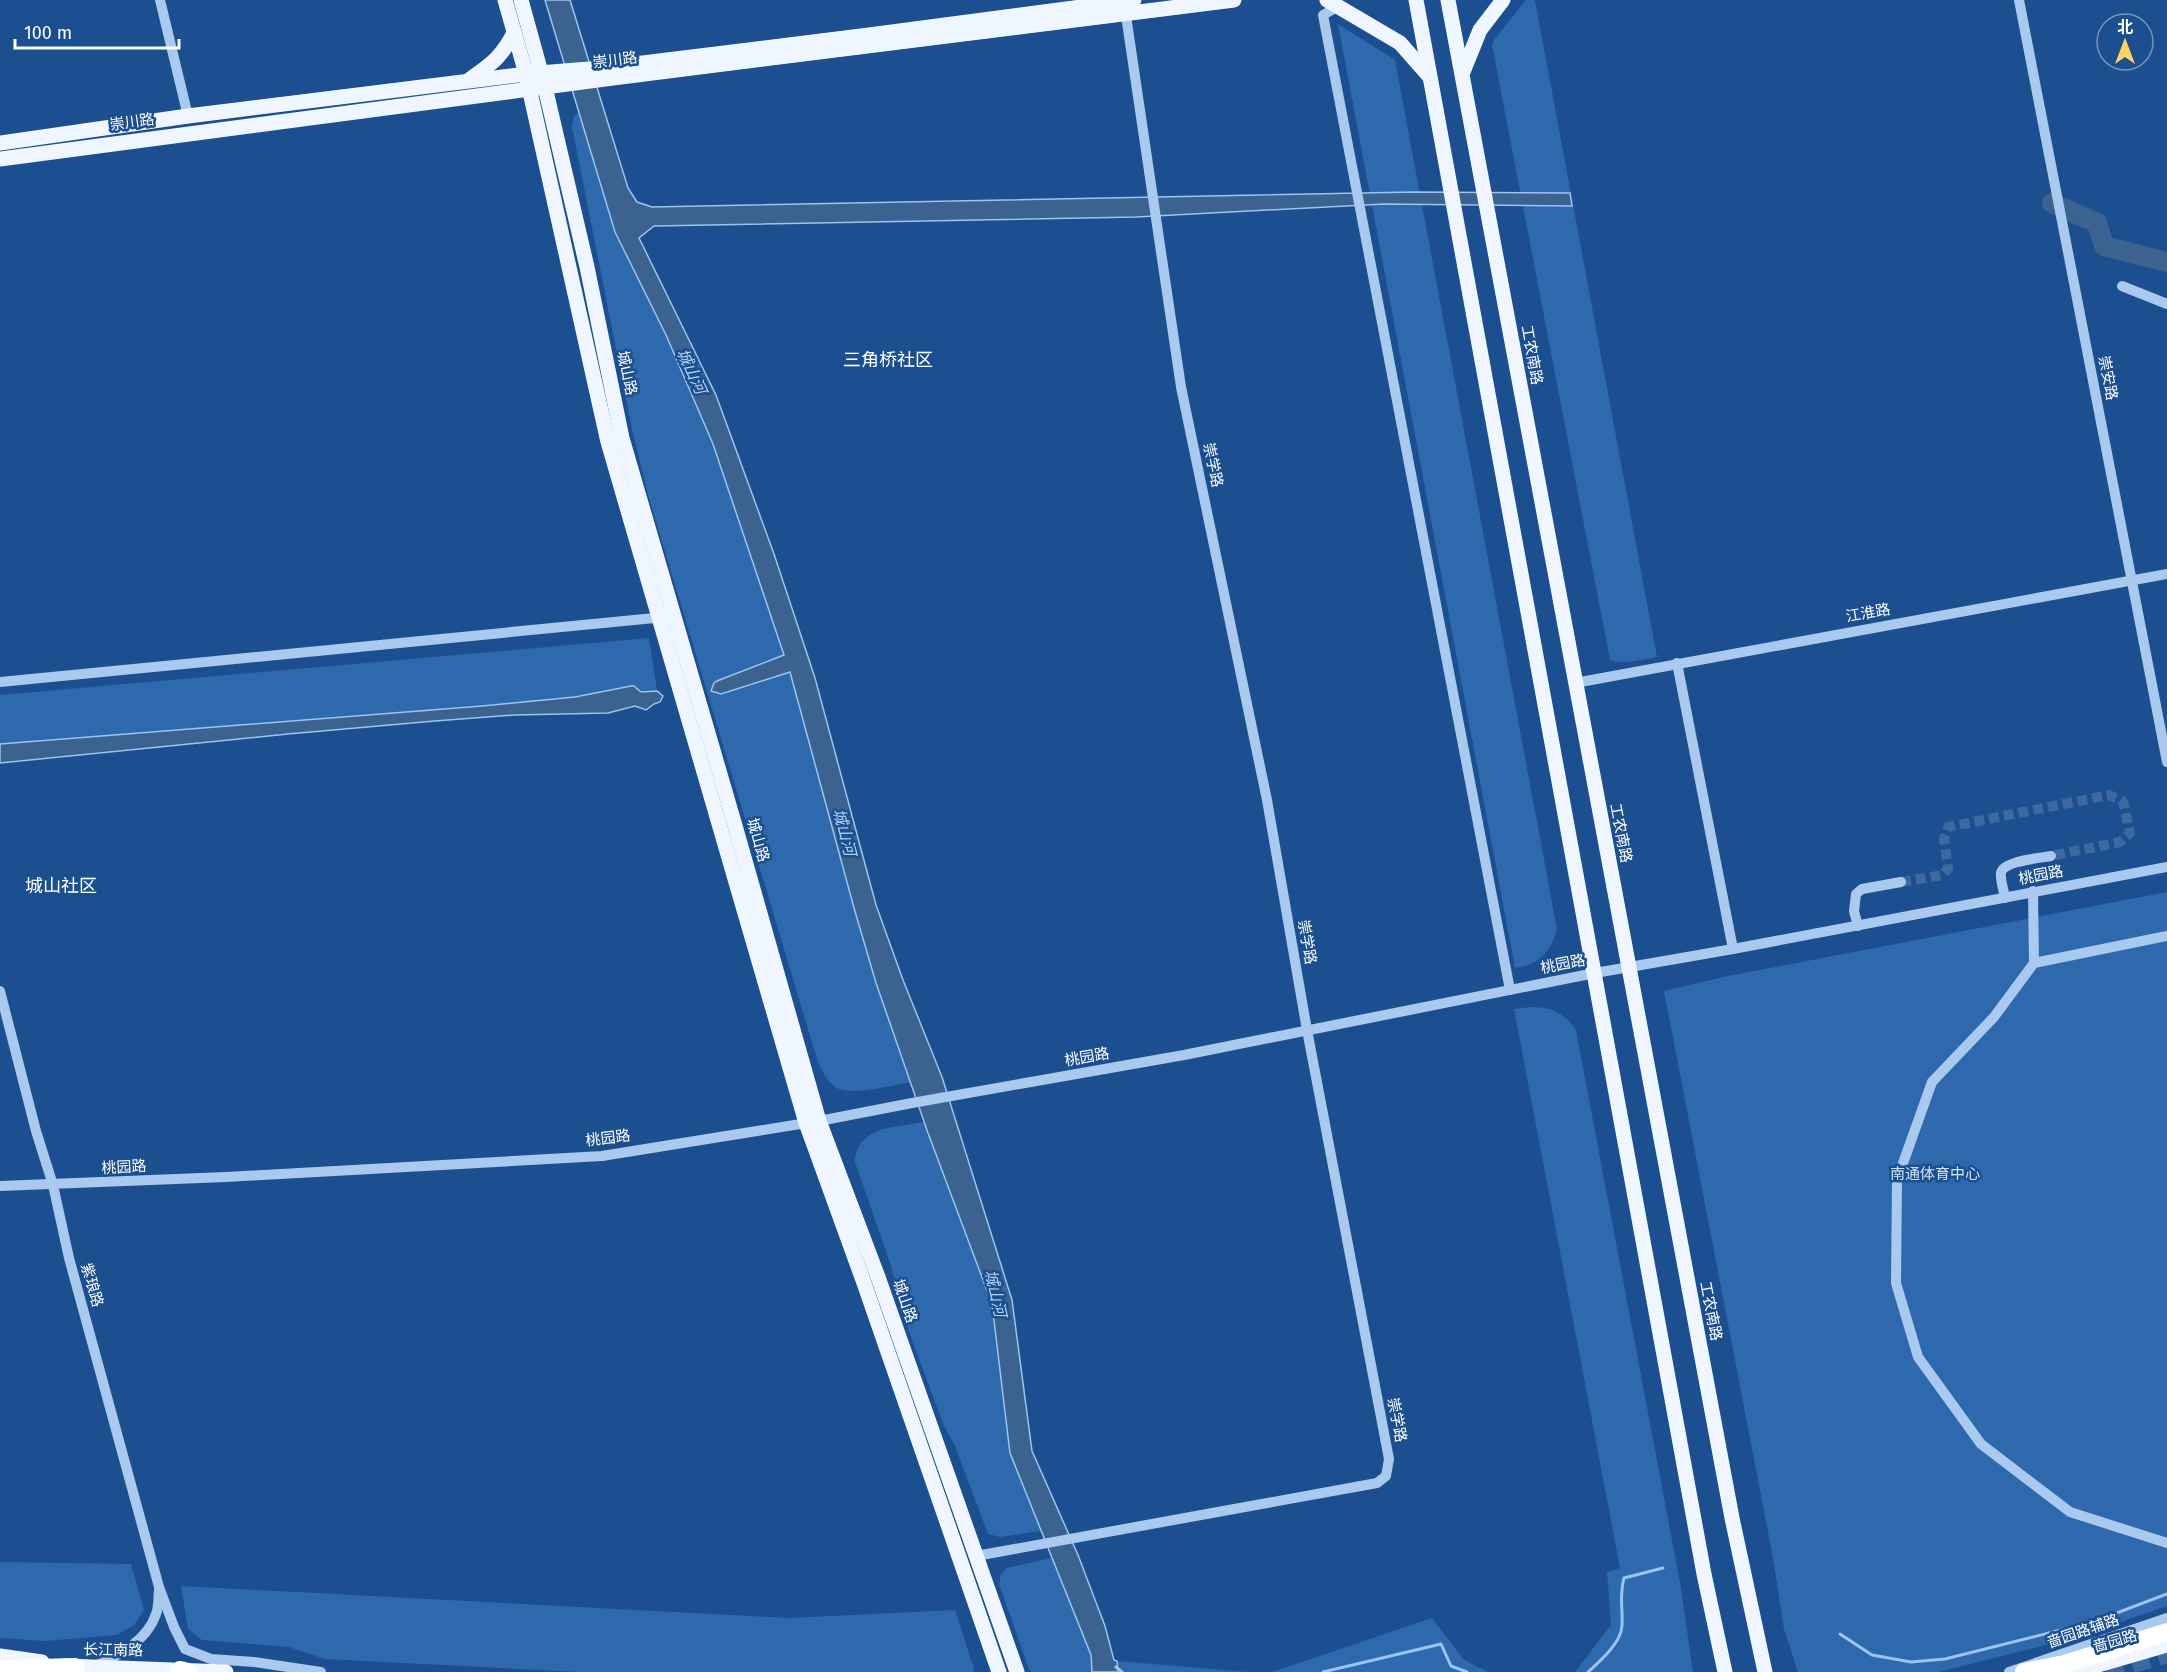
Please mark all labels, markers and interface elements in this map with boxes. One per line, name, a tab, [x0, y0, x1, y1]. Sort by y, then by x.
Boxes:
scale bar	[15, 12, 178, 50]
north arrow	[2095, 12, 2155, 72]
text: 北	[2117, 18, 2133, 37]
text: 100 m	[24, 22, 72, 44]
street label: 崇川路	[592, 48, 638, 72]
street label: 崇川路	[108, 110, 156, 134]
street label: 工农南路	[1518, 324, 1546, 386]
water label: 城山河	[673, 345, 712, 400]
street label: 城山路	[614, 349, 640, 397]
district label: 三角桥社区	[843, 349, 933, 371]
street label: 崇安路	[2095, 354, 2121, 402]
street label: 崇学路	[1200, 441, 1226, 489]
street label: 江淮路	[1844, 600, 1892, 626]
street label: 工农南路	[1606, 802, 1636, 864]
water label: 城山河	[829, 806, 861, 861]
street label: 城山路	[743, 816, 773, 864]
street label: 桃园路	[2017, 862, 2065, 888]
district label: 城山社区	[25, 875, 97, 897]
street label: 崇学路	[1294, 918, 1320, 966]
street label: 桃园路	[1539, 951, 1587, 977]
street label: 桃园路	[1063, 1044, 1111, 1070]
street label: 桃园路	[585, 1126, 631, 1150]
street label: 桃园路	[101, 1157, 147, 1177]
park label: 南通体育中心	[1890, 1165, 1980, 1183]
street label: 紫琅路	[77, 1261, 107, 1309]
water label: 城山河	[981, 1268, 1011, 1322]
street label: 城山路	[889, 1277, 921, 1325]
street label: 工农南路	[1696, 1280, 1726, 1342]
street label: 崇学路	[1384, 1396, 1410, 1444]
street label: 啬园路辅路	[2045, 1610, 2121, 1652]
street label: 啬园路	[2091, 1626, 2139, 1656]
street label: 长江南路	[83, 1640, 143, 1660]

